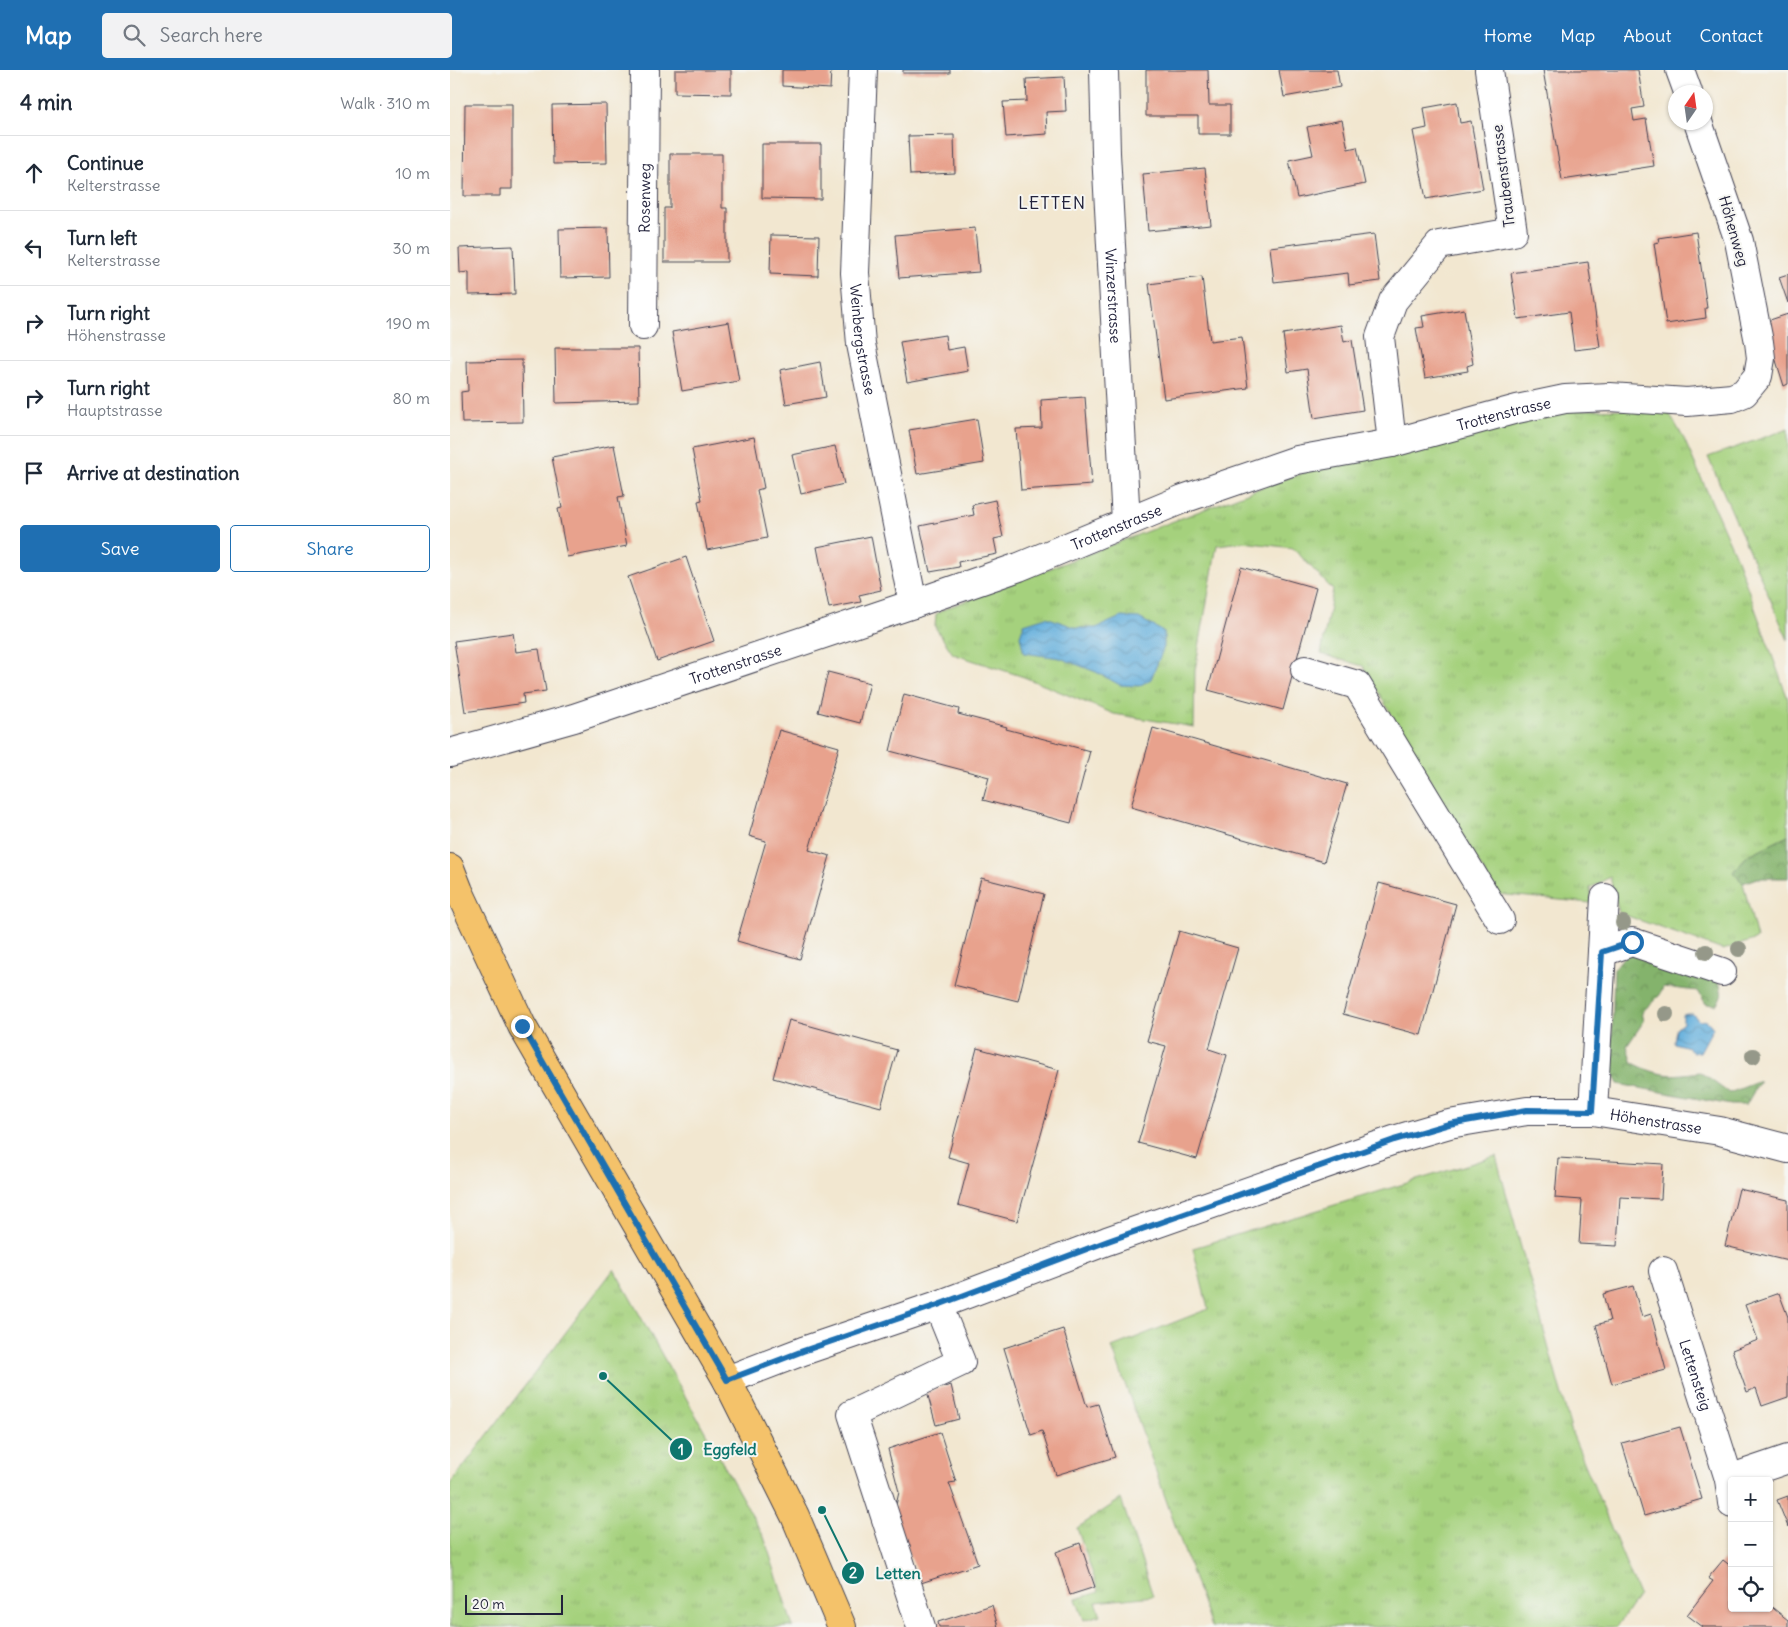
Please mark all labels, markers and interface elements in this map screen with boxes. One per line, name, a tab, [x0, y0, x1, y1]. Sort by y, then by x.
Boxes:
search box	[102, 13, 452, 58]
text: Map	[25, 20, 72, 50]
icon: search	[120, 21, 148, 49]
text: Search here	[160, 23, 263, 47]
text: Home	[1484, 24, 1532, 47]
text: Map	[1560, 24, 1595, 47]
text: About	[1623, 24, 1671, 47]
text: Contact	[1699, 24, 1763, 47]
north arrow	[1668, 85, 1713, 130]
text: 4 min	[20, 89, 72, 116]
text: Walk · 310 m	[340, 93, 430, 113]
street label: Traubenstrasse	[1487, 124, 1519, 228]
text: Continue	[67, 151, 144, 175]
icon: ahead	[20, 159, 48, 187]
text: 10 m	[395, 163, 430, 183]
street label: Rosenweg	[634, 163, 654, 233]
text: Kelterstrasse	[67, 175, 160, 195]
district label: LETTEN	[1018, 191, 1086, 214]
street label: Höhenweg	[1715, 193, 1753, 269]
text: Turn left	[67, 226, 137, 250]
icon: left	[20, 234, 48, 262]
text: 30 m	[393, 238, 430, 258]
street label: Winzerstrasse	[1102, 248, 1126, 344]
text: Kelterstrasse	[67, 250, 160, 270]
street label: Weinbergstrasse	[846, 283, 880, 397]
text: Turn right	[67, 301, 150, 325]
icon: right	[20, 309, 48, 337]
text: 190 m	[386, 313, 430, 333]
text: Höhenstrasse	[67, 325, 166, 345]
text: Turn right	[67, 376, 150, 400]
icon: right	[20, 384, 48, 412]
text: 80 m	[392, 388, 430, 408]
street label: Trottenstrasse	[1455, 393, 1552, 434]
text: Hauptstrasse	[67, 400, 163, 420]
icon: arrive	[20, 459, 48, 487]
text: Arrive at destination	[67, 461, 240, 485]
street label: Trottenstrasse	[1068, 500, 1164, 554]
button: Save	[20, 525, 220, 572]
button: Share	[230, 525, 430, 572]
street label: Trottenstrasse	[687, 639, 784, 688]
route start	[1621, 931, 1644, 954]
route end	[511, 1015, 534, 1038]
street label: Höhenstrasse	[1609, 1104, 1703, 1138]
street label: Lettensteig	[1676, 1337, 1716, 1413]
callout: Eggfeld	[668, 1434, 767, 1465]
text: Eggfeld	[703, 1439, 757, 1460]
text: 1	[678, 1440, 684, 1459]
map controls	[1728, 1477, 1773, 1612]
button: +	[1728, 1477, 1773, 1522]
button: −	[1728, 1522, 1773, 1567]
callout: Letten	[840, 1558, 931, 1589]
text: 2	[849, 1563, 857, 1582]
text: Letten	[875, 1563, 921, 1583]
button: locate	[1728, 1567, 1773, 1612]
scale bar	[465, 1592, 562, 1615]
text: 20 m	[472, 1595, 505, 1613]

